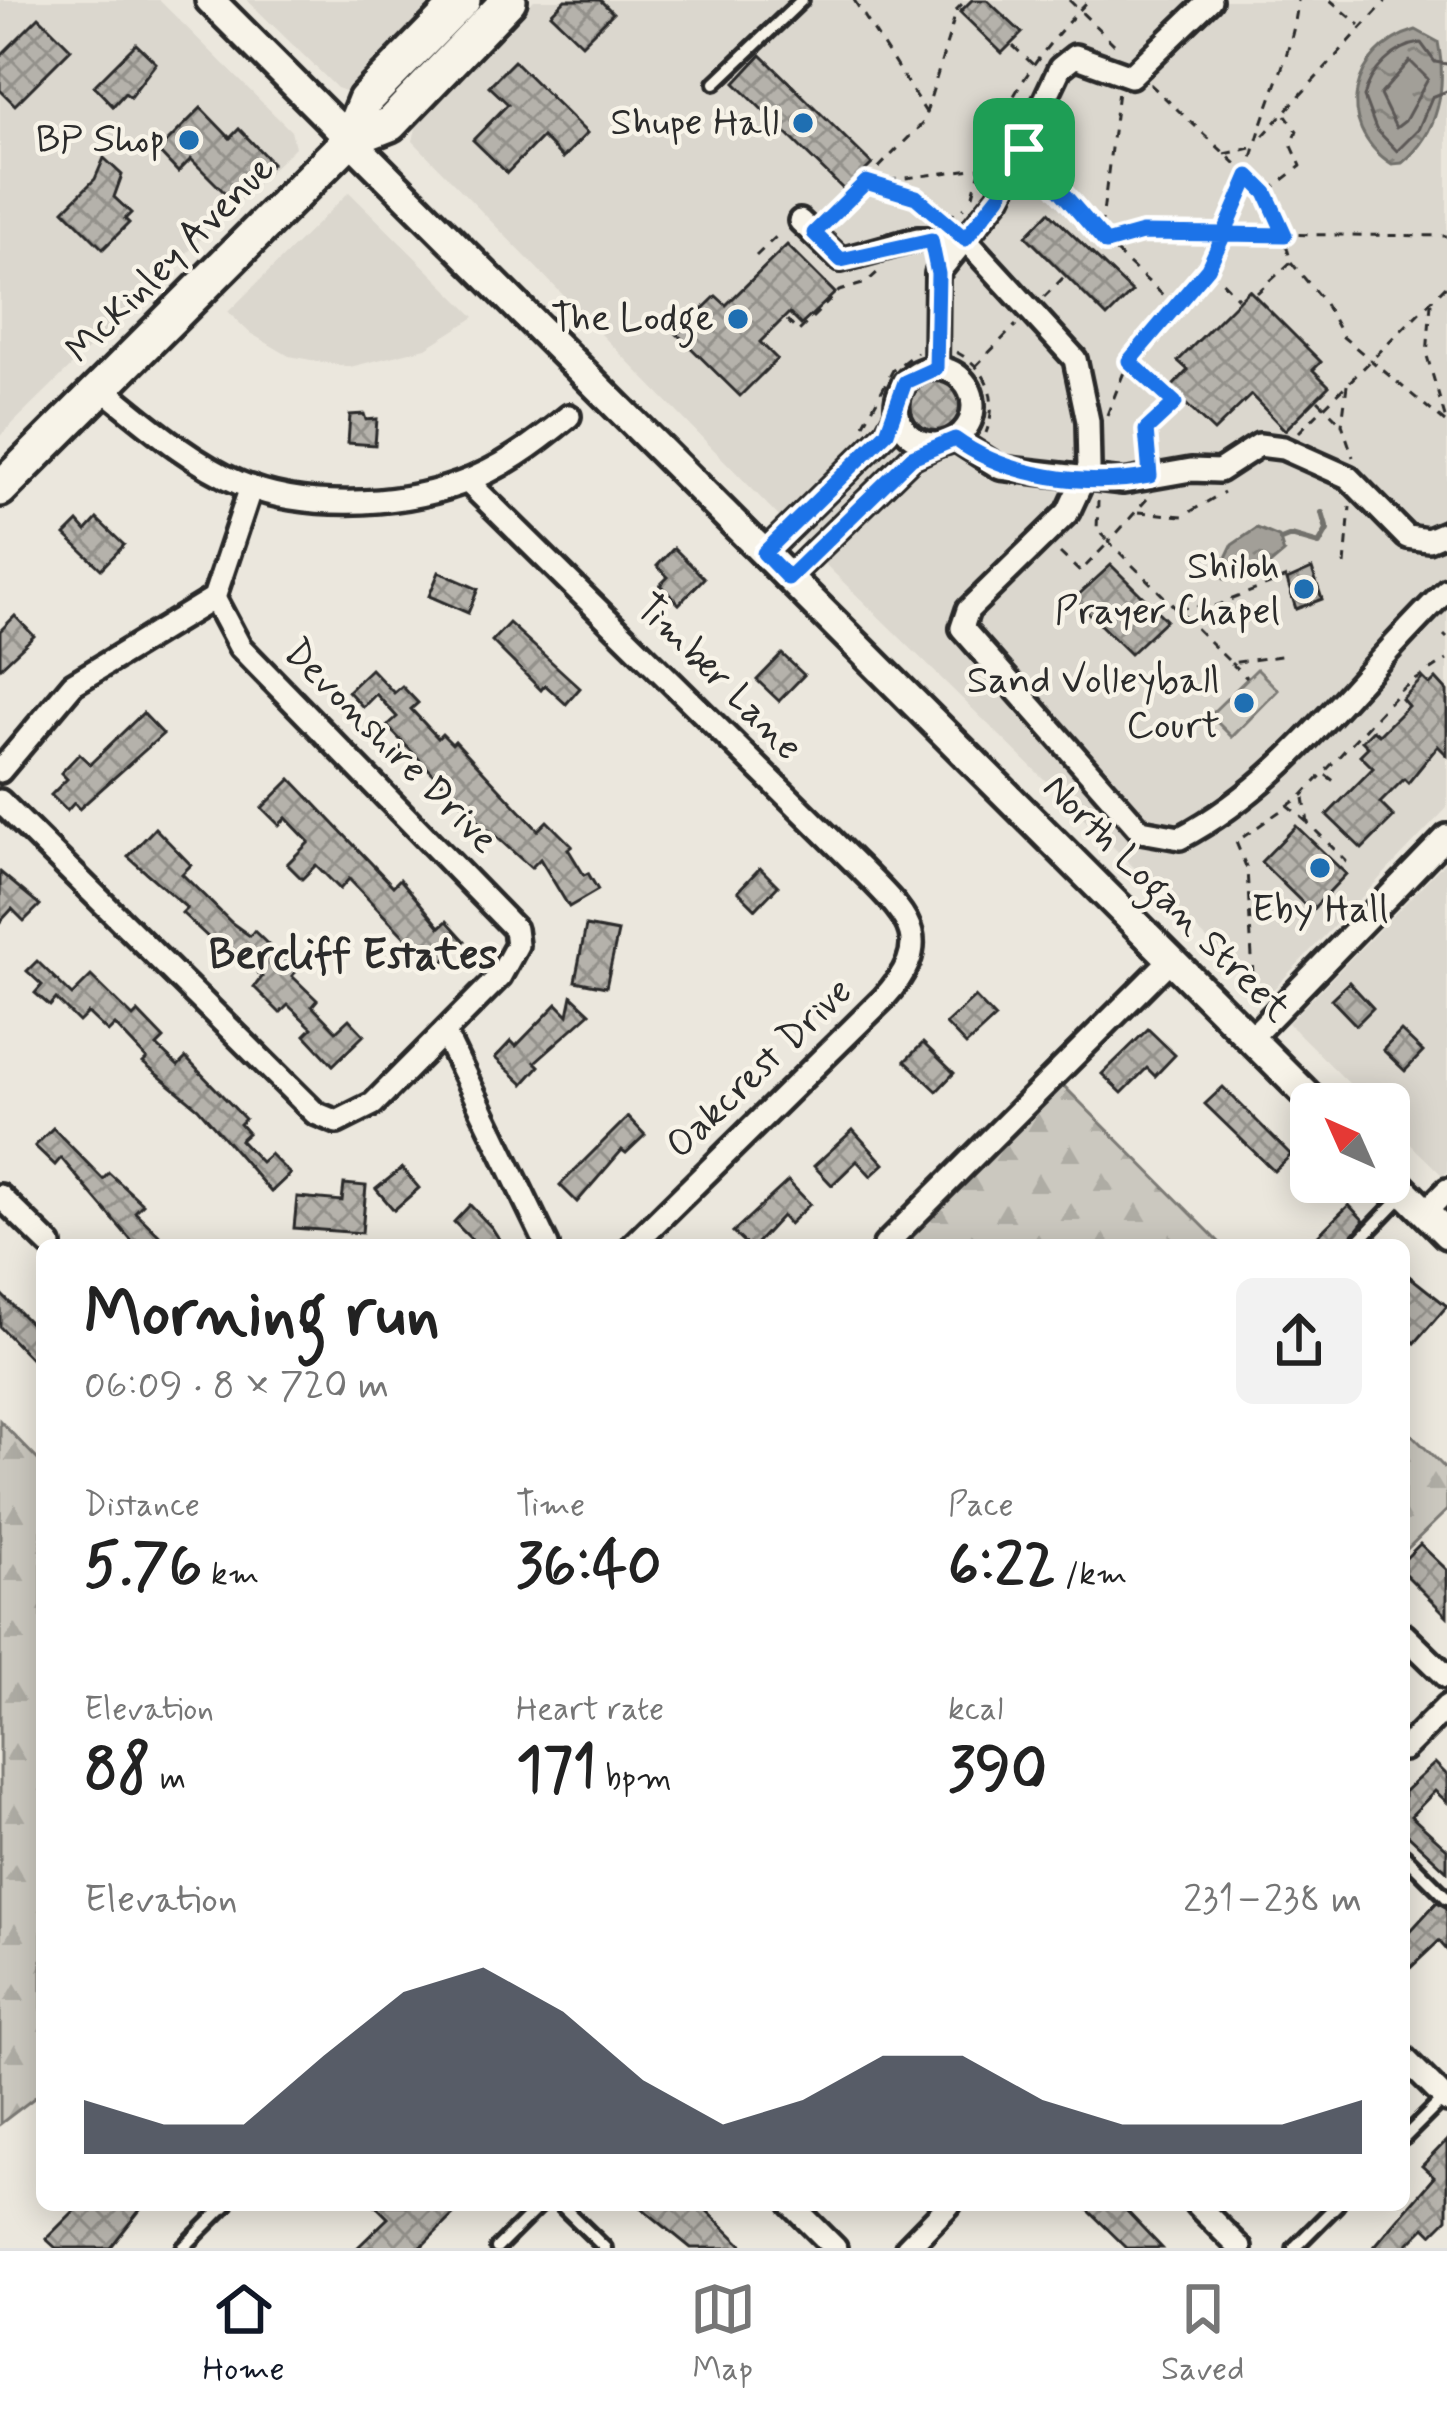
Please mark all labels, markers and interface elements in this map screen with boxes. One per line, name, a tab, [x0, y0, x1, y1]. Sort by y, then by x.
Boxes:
place label: Shupe Hall	[610, 98, 779, 149]
pin	[973, 98, 1075, 200]
marker: Shupe Hall	[790, 110, 816, 136]
place label: BP Shop	[36, 115, 165, 166]
icon: arrive	[991, 116, 1057, 182]
marker: BP Shop	[176, 127, 202, 153]
street label: McKinley Avenue	[55, 144, 287, 376]
place label: The Lodge	[551, 294, 714, 348]
marker: The Lodge	[725, 306, 751, 332]
place label: Shiloh Prayer Chapel	[1055, 542, 1280, 638]
marker: Shiloh Prayer Chapel	[1291, 576, 1317, 602]
street label: Timber Lane	[623, 583, 813, 773]
street label: Devonshire Drive	[271, 628, 509, 866]
place label: Sand Volleyball Court	[967, 656, 1220, 752]
marker: Sand Volleyball Court	[1231, 690, 1257, 716]
street label: North Logan Street	[1029, 764, 1301, 1036]
marker: Eby Hall	[1307, 855, 1333, 881]
place label: Eby Hall	[1251, 885, 1389, 936]
district label: Bercliff Estates	[209, 929, 498, 984]
street label: Oakcrest Drive	[656, 967, 864, 1171]
north arrow	[1290, 1083, 1410, 1203]
map controls	[1290, 1083, 1410, 1203]
text: Morning run	[84, 1273, 440, 1359]
button: share	[1236, 1278, 1362, 1404]
text: 06:09 · 8 × 720 m	[84, 1361, 389, 1412]
text: Distance	[84, 1484, 200, 1528]
text: Time	[516, 1484, 585, 1528]
text: Pace	[948, 1484, 1014, 1528]
text: 5.76	[84, 1528, 202, 1607]
text: 36:40	[516, 1528, 662, 1607]
text: 6:22	[948, 1528, 1056, 1607]
text: km	[202, 1553, 259, 1597]
text: /km	[1056, 1553, 1127, 1597]
text: Elevation	[84, 1688, 214, 1732]
text: Heart rate	[516, 1688, 664, 1732]
text: kcal	[948, 1688, 1003, 1732]
text: 88	[84, 1732, 151, 1811]
text: 171	[516, 1732, 596, 1811]
text: 390	[948, 1732, 1047, 1811]
text: m	[151, 1757, 186, 1801]
text: bpm	[596, 1757, 672, 1801]
text: Elevation	[84, 1875, 238, 1926]
text: 231–238 m	[1183, 1875, 1362, 1926]
tab: Home	[203, 2276, 285, 2392]
tab: Map	[690, 2276, 756, 2392]
tab: Saved	[1161, 2276, 1244, 2392]

